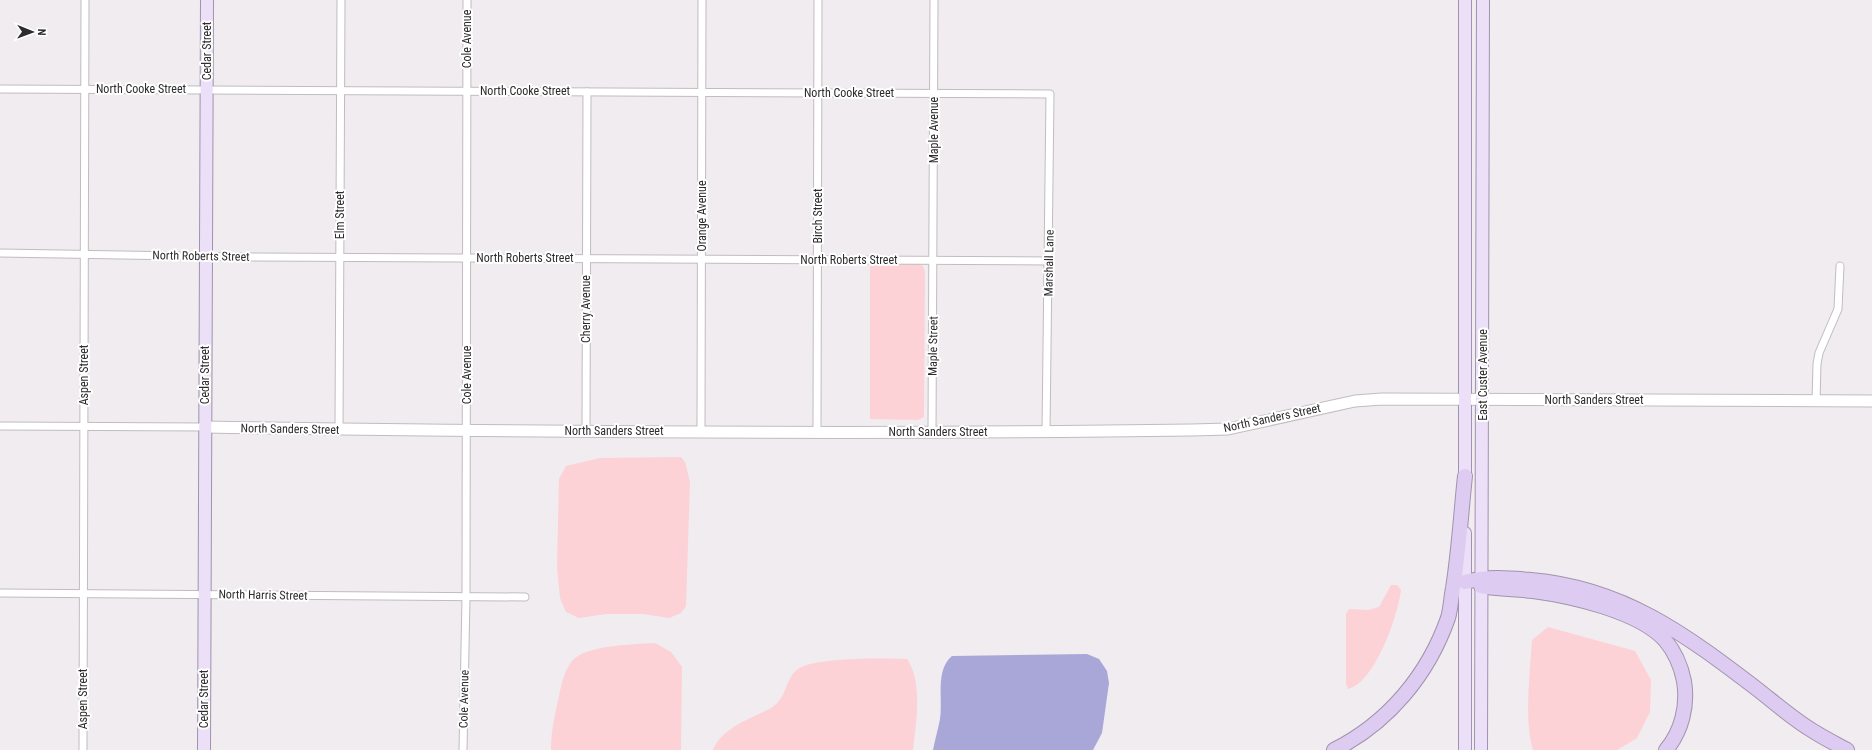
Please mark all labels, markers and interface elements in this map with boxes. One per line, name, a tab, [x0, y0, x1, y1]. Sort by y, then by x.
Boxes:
street label: Cole Avenue	[460, 9, 474, 68]
north arrow	[12, 12, 52, 52]
street label: Cedar Street	[200, 21, 214, 80]
text: N	[35, 29, 48, 36]
street label: North Cooke Street	[96, 82, 187, 96]
street label: North Cooke Street	[480, 84, 571, 98]
street label: North Cooke Street	[804, 86, 895, 100]
street label: Maple Avenue	[927, 96, 941, 163]
street label: Orange Avenue	[695, 180, 709, 252]
street label: Birch Street	[811, 188, 825, 244]
street label: Elm Street	[333, 190, 347, 239]
street label: Marshall Lane	[1041, 229, 1057, 296]
street label: North Roberts Street	[152, 248, 250, 264]
street label: North Roberts Street	[476, 251, 574, 265]
street label: North Roberts Street	[800, 253, 898, 267]
street label: Cherry Avenue	[579, 275, 593, 343]
street label: Maple Street	[925, 315, 941, 376]
street label: East Custer Avenue	[1476, 329, 1490, 421]
street label: Aspen Street	[77, 344, 91, 405]
street label: Cedar Street	[198, 345, 212, 404]
street label: Cole Avenue	[460, 345, 474, 404]
street label: North Sanders Street	[1545, 393, 1644, 407]
street label: North Sanders Street	[1222, 401, 1322, 435]
street label: North Sanders Street	[240, 421, 340, 437]
street label: North Sanders Street	[565, 424, 664, 438]
street label: North Sanders Street	[889, 425, 988, 439]
street label: North Harris Street	[218, 587, 308, 603]
street label: Aspen Street	[76, 668, 90, 729]
street label: Cedar Street	[197, 669, 211, 728]
street label: Cole Avenue	[456, 669, 472, 728]

